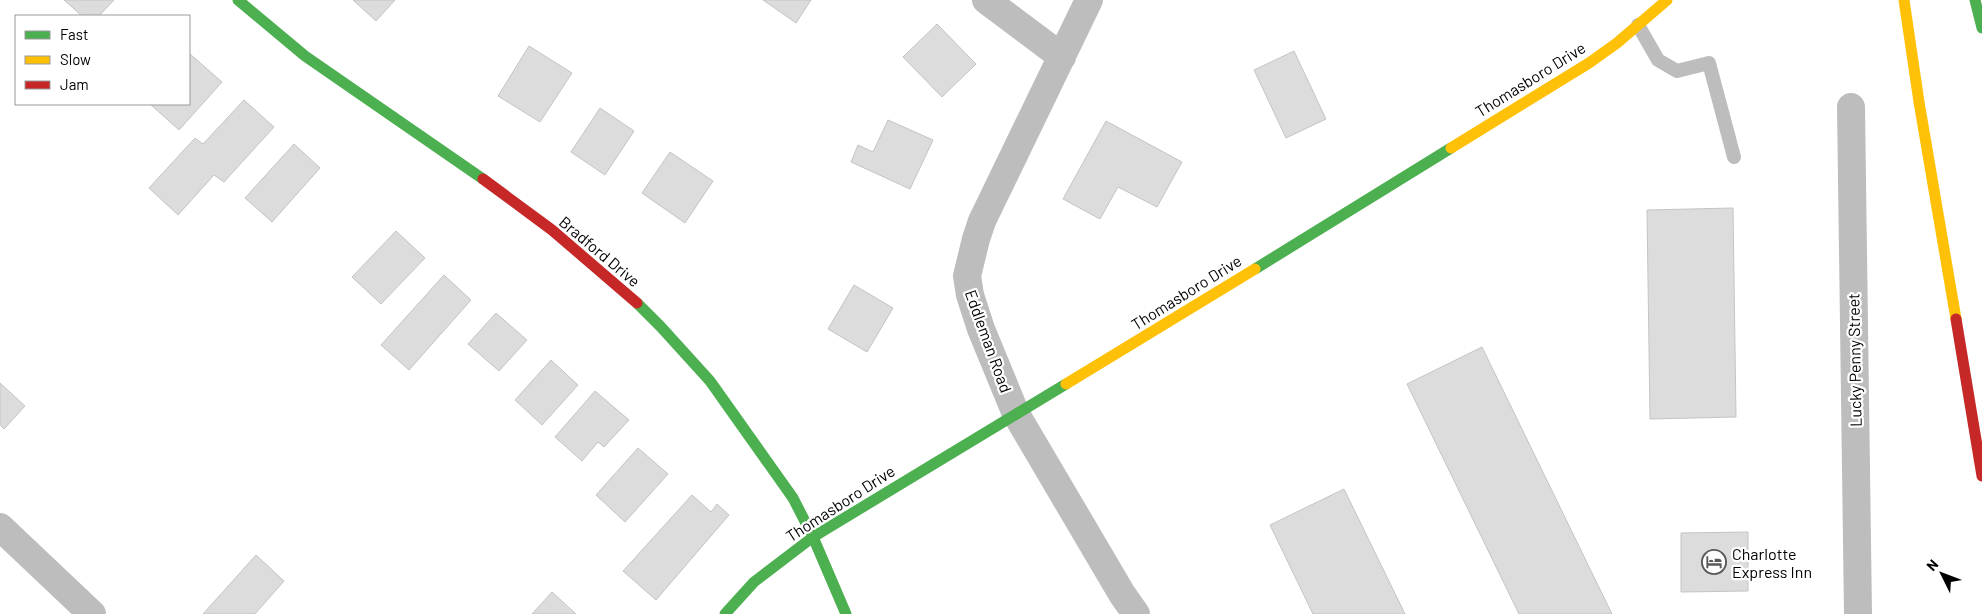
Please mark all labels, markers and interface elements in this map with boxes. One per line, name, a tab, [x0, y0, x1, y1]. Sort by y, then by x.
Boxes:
legend	[15, 15, 190, 105]
text: Fast	[60, 25, 88, 43]
street label: Thomasboro Drive	[1471, 38, 1589, 120]
text: Slow	[60, 50, 91, 68]
text: Jam	[60, 75, 89, 93]
street label: Bradford Drive	[556, 212, 644, 290]
street label: Thomasboro Drive	[1127, 251, 1245, 333]
street label: Eddleman Road	[962, 287, 1016, 395]
street label: Lucky Penny Street	[1843, 293, 1865, 427]
street label: Thomasboro Drive	[782, 461, 898, 545]
place label: Charlotte Express Inn	[1732, 544, 1812, 581]
hotel icon: Charlotte Express Inn	[1701, 549, 1727, 575]
north arrow	[1917, 549, 1967, 599]
text: N	[1923, 556, 1941, 574]

